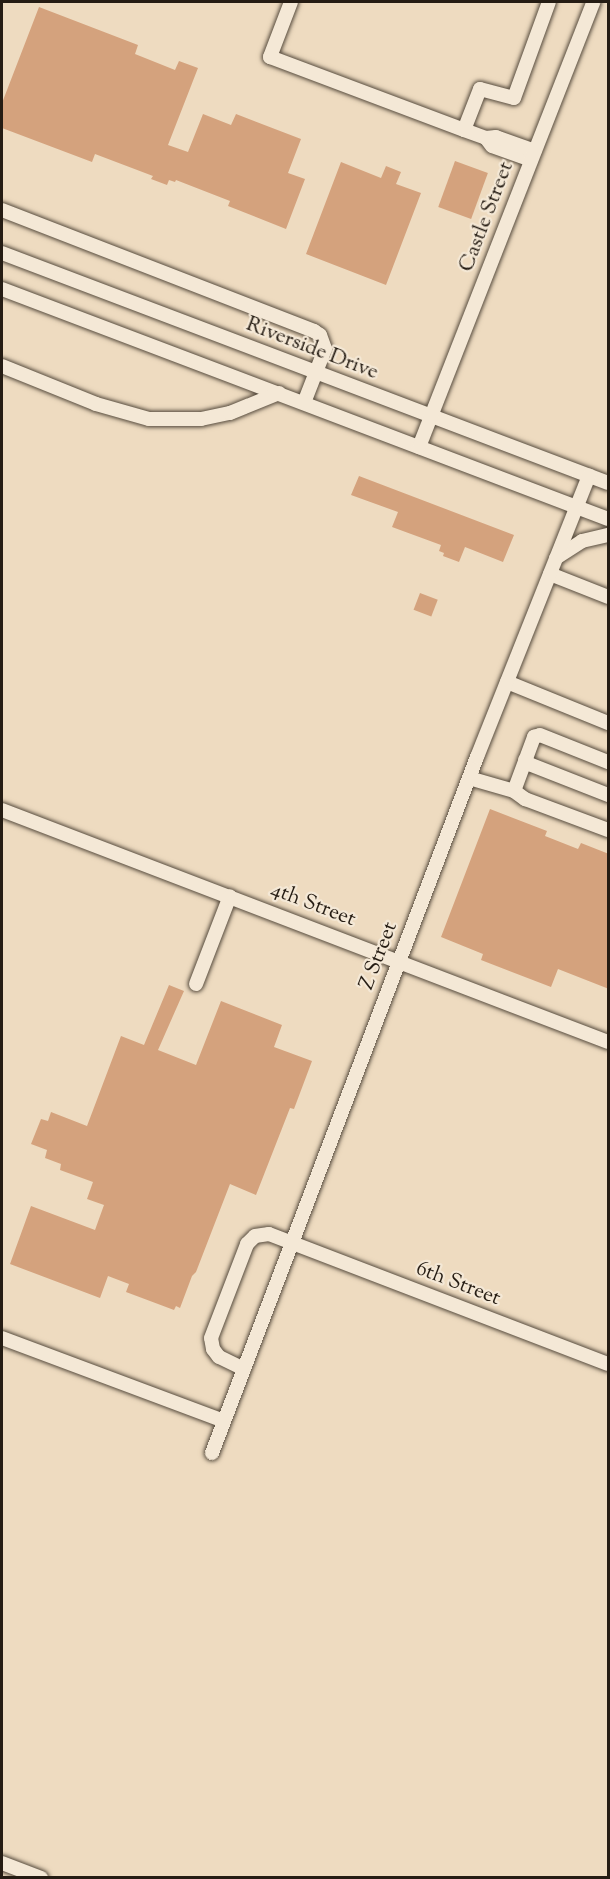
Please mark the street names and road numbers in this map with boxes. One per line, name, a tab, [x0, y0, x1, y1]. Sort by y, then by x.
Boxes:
street label: Castle Street	[454, 158, 520, 276]
street label: Riverside Drive	[242, 312, 382, 386]
street label: 4th Street	[267, 877, 359, 933]
street label: Z Street	[355, 919, 403, 993]
street label: 6th Street	[412, 1256, 504, 1312]

